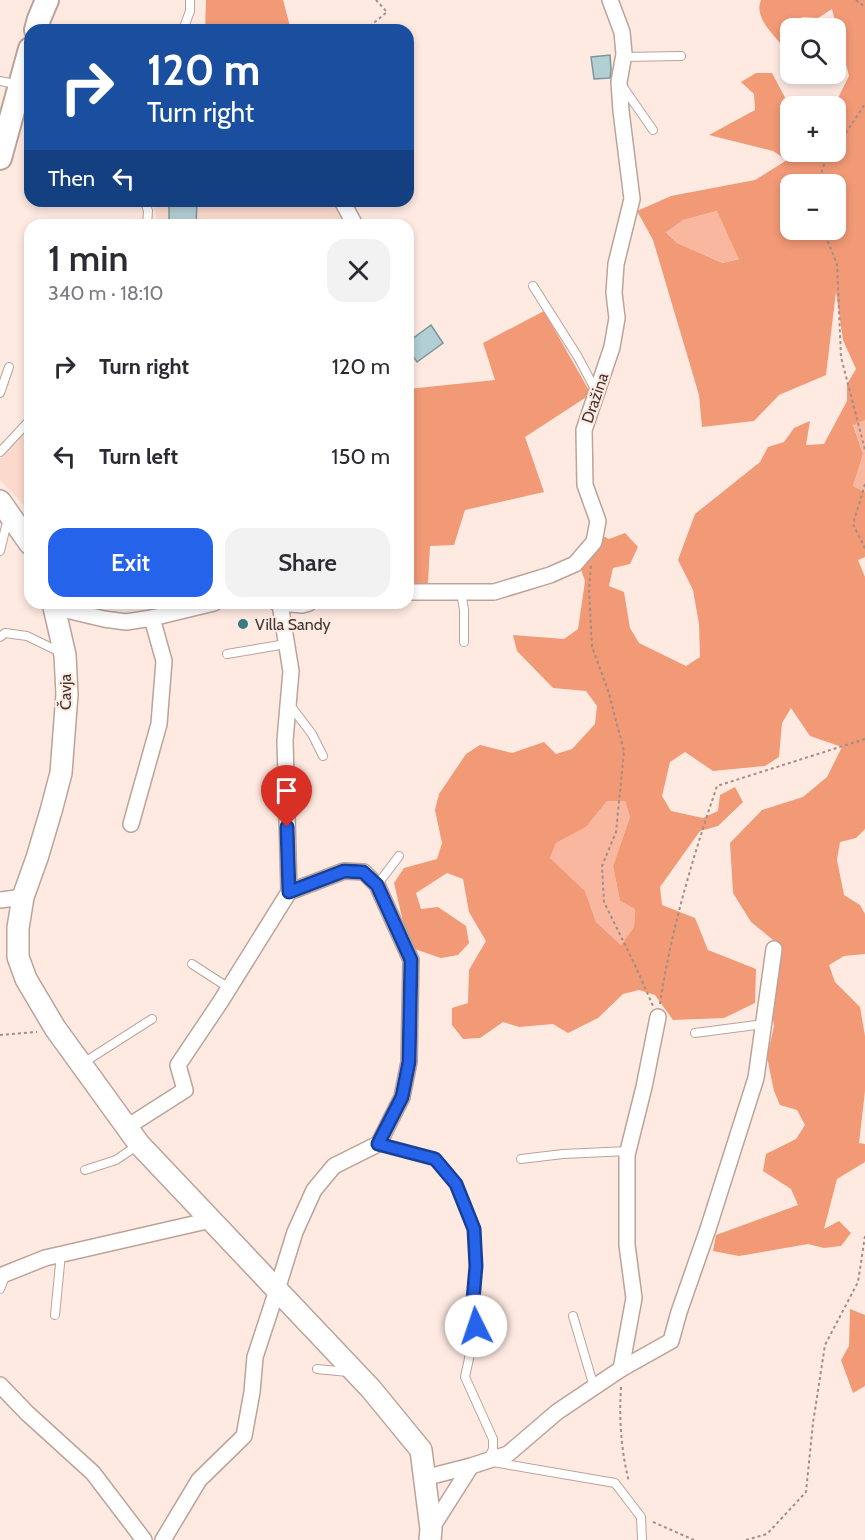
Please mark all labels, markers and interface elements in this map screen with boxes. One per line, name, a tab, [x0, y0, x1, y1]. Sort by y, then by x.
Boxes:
map controls	[780, 18, 846, 240]
button: search	[780, 18, 846, 84]
text: 120 m	[147, 44, 260, 96]
icon: right	[48, 48, 126, 126]
text: Turn right	[147, 96, 254, 129]
button: +	[780, 96, 846, 162]
icon: left	[107, 162, 140, 195]
text: Then	[48, 165, 95, 192]
button: −	[780, 174, 846, 240]
text: 1 min	[48, 236, 128, 280]
button: close	[327, 239, 390, 302]
text: 340 m · 18:10	[48, 281, 163, 305]
icon: right	[48, 350, 81, 383]
text: Turn right	[99, 353, 189, 380]
text: 120 m	[332, 353, 390, 380]
street label: Dražina	[578, 370, 613, 426]
icon: left	[48, 440, 81, 473]
text: Turn left	[99, 443, 178, 470]
text: 150 m	[331, 443, 390, 470]
button: Exit	[48, 528, 213, 597]
button: Share	[225, 528, 390, 597]
place label: Villa Sandy	[255, 615, 331, 634]
marker: Villa Sandy	[236, 617, 250, 631]
street label: Čavja	[56, 674, 75, 710]
pin	[261, 765, 312, 827]
icon: arrive	[270, 774, 303, 807]
position arrow	[444, 1294, 508, 1358]

